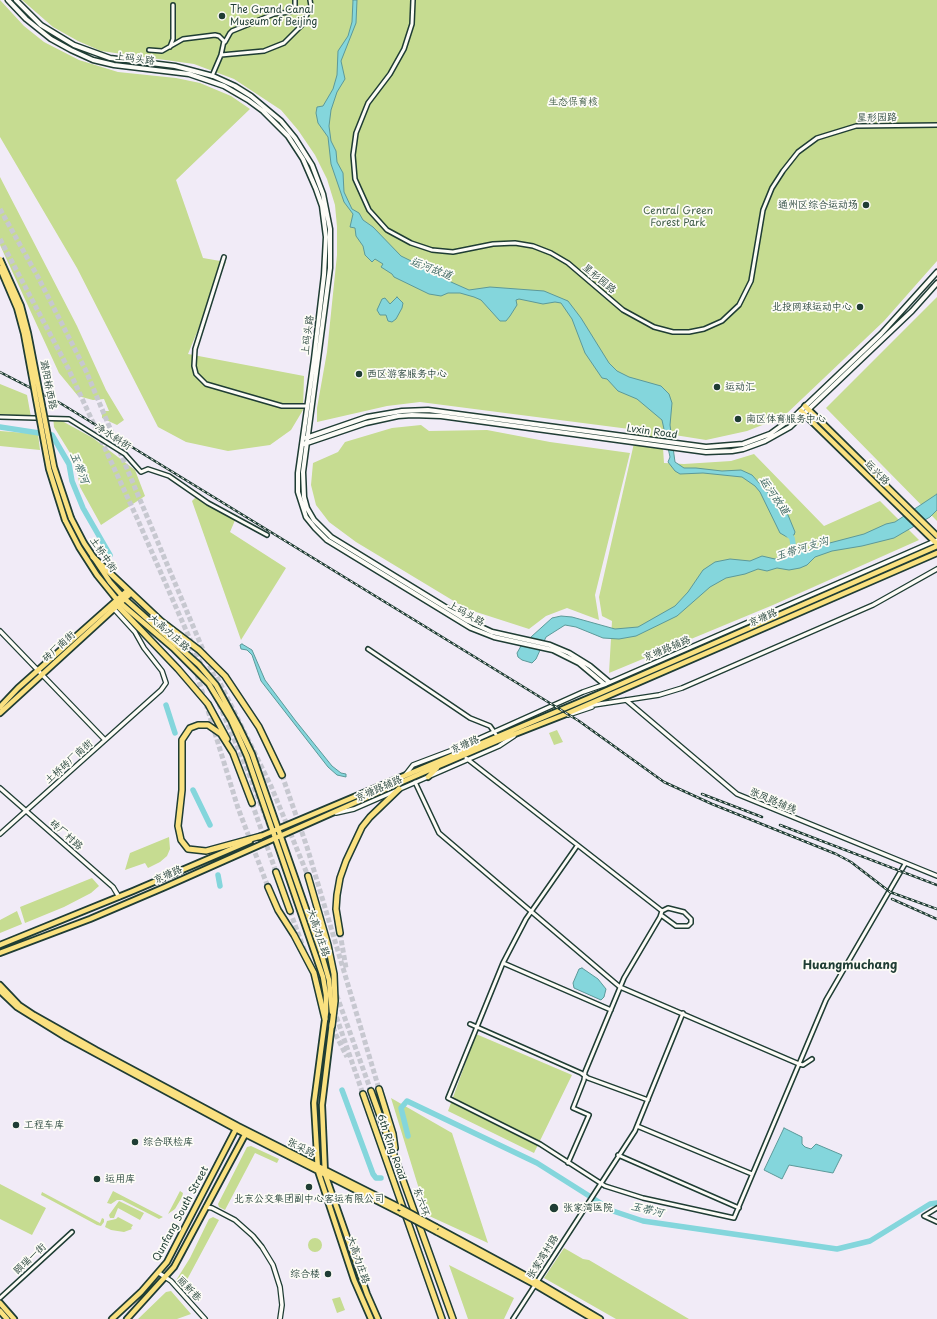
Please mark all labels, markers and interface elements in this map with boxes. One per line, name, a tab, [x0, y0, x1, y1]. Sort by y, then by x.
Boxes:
place label: The Grand Canal Museum of Beijing	[230, 4, 317, 28]
marker: The Grand Canal Museum of Beijing	[217, 11, 227, 21]
street label: 上码头路	[114, 51, 156, 67]
park label: 生态保育核	[548, 96, 598, 108]
street label: 星形园路	[857, 112, 897, 124]
place label: 通州区综合运动场	[778, 199, 858, 211]
marker: 通州区综合运动场	[861, 200, 871, 210]
park label: Central Green Forest Park	[643, 205, 713, 228]
water label: 运河故道	[408, 255, 454, 283]
street label: 星形园路	[580, 262, 618, 296]
place label: 北投网球运动中心	[772, 301, 852, 313]
marker: 北投网球运动中心	[855, 302, 865, 312]
street label: 上码头路	[300, 314, 316, 356]
street label: 潞阳桥西路	[37, 359, 59, 411]
place label: 西区游客服务中心	[367, 368, 447, 380]
marker: 西区游客服务中心	[354, 369, 364, 379]
place label: 运动汇	[725, 381, 755, 393]
marker: 运动汇	[712, 382, 722, 392]
place label: 南区体育服务中心	[746, 413, 826, 425]
marker: 南区体育服务中心	[733, 414, 743, 424]
street label: 净水斜街	[93, 421, 133, 453]
street label: Lvxin Road	[626, 422, 678, 442]
water label: 玉带河	[67, 450, 91, 486]
street label: 运兴路	[862, 458, 892, 488]
water label: 运河故道	[756, 474, 792, 518]
street label: 土桥中街	[87, 535, 119, 575]
water label: 玉带河支沟	[774, 535, 830, 563]
street label: 上码头路	[446, 599, 486, 629]
street label: 京塘路	[747, 607, 779, 629]
street label: 大高力庄路	[146, 612, 192, 654]
street label: 砖厂南街	[40, 629, 78, 665]
street label: 京塘路辅路	[642, 634, 692, 664]
street label: 京塘路	[449, 733, 481, 757]
street label: 土桥砖厂南街	[43, 737, 95, 787]
street label: 京塘路辅路	[354, 773, 404, 805]
street label: 张凤路辅线	[748, 786, 798, 816]
street label: 砖厂村路	[47, 817, 85, 853]
street label: 京塘路	[152, 863, 184, 887]
street label: 大高力庄路	[304, 907, 332, 959]
district label: Huangmuchang	[803, 959, 897, 973]
street label: 6th Ring Road	[374, 1112, 408, 1182]
place label: 工程车库	[24, 1119, 64, 1131]
marker: 工程车库	[11, 1120, 21, 1130]
place label: 综合联检库	[143, 1136, 193, 1148]
street label: 张采路	[285, 1136, 317, 1160]
marker: 综合联检库	[130, 1137, 140, 1147]
street label: Qunfang South Street	[151, 1164, 211, 1264]
place label: 运用库	[105, 1173, 135, 1185]
marker: 运用库	[92, 1174, 102, 1184]
marker: 北京公交集团副中心客运有限公司	[304, 1182, 314, 1192]
street label: 东六环	[410, 1186, 432, 1218]
place label: 北京公交集团副中心客运有限公司	[234, 1193, 384, 1205]
water label: 玉带河	[629, 1200, 665, 1220]
marker: 张家湾医院	[548, 1202, 560, 1214]
place label: 张家湾医院	[563, 1202, 613, 1214]
street label: 张家湾村路	[525, 1233, 561, 1281]
street label: 大高力庄路	[344, 1234, 372, 1286]
street label: 颐瑞一街	[11, 1241, 49, 1277]
place label: 综合楼	[290, 1268, 320, 1280]
marker: 综合楼	[323, 1269, 333, 1279]
street label: 丽新巷	[174, 1274, 204, 1304]

